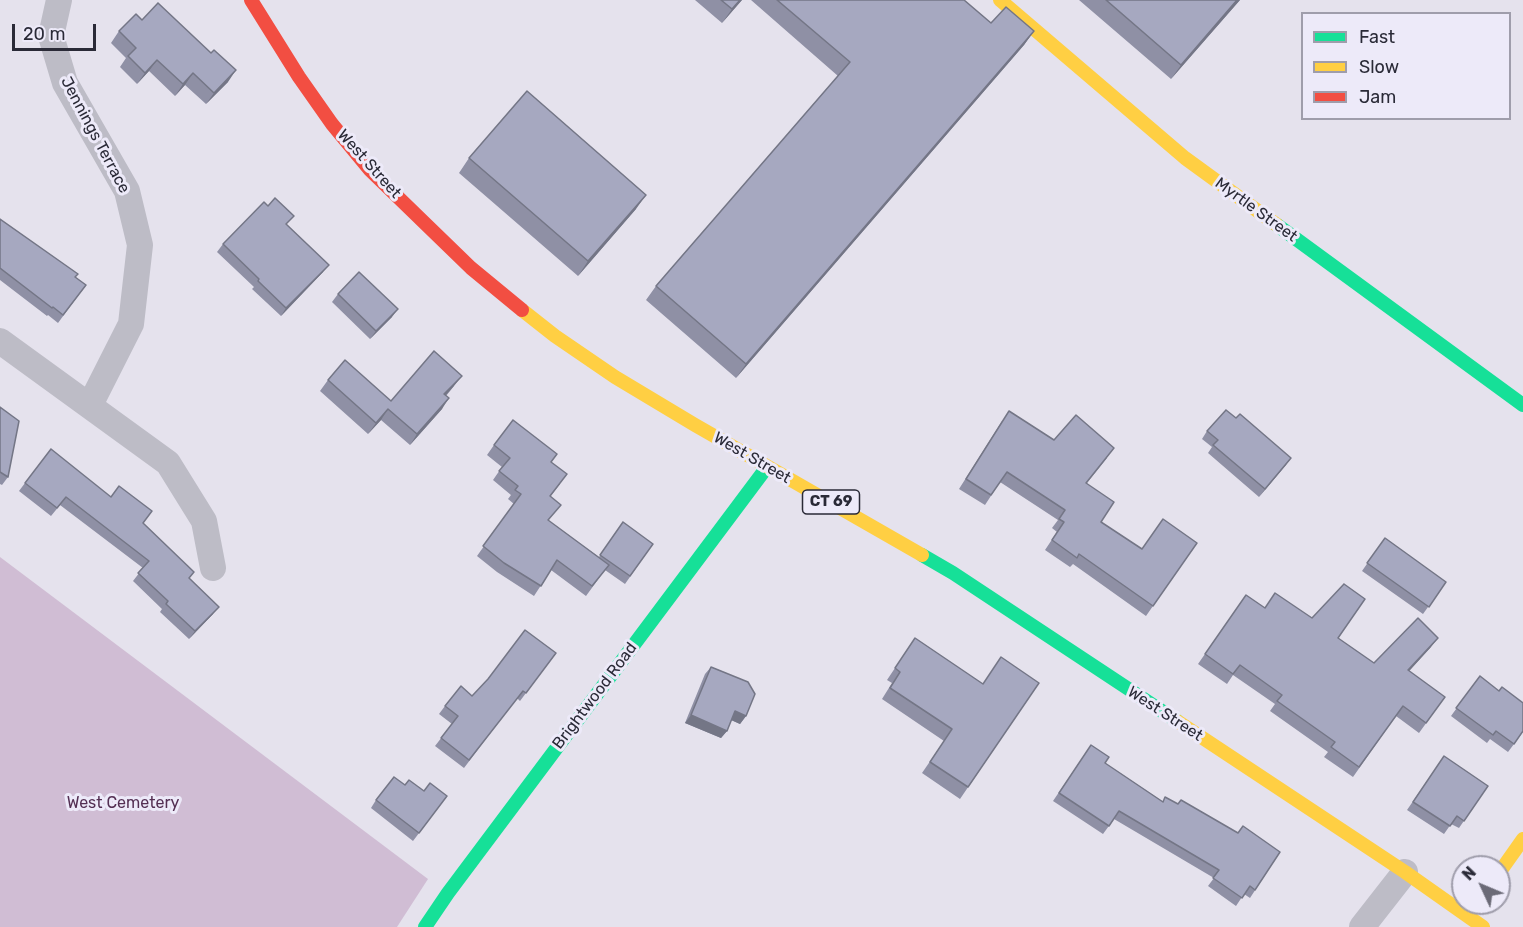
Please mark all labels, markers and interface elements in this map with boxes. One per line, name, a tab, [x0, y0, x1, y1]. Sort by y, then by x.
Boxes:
scale bar	[15, 12, 99, 50]
legend	[1301, 12, 1511, 120]
text: 20 m	[23, 23, 65, 45]
text: Fast	[1359, 26, 1395, 48]
text: Slow	[1359, 56, 1399, 78]
street label: Jennings Terrace	[56, 74, 134, 196]
text: Jam	[1359, 86, 1396, 108]
street label: West Street	[333, 126, 405, 202]
street label: Myrtle Street	[1211, 174, 1301, 246]
street label: West Street	[710, 428, 794, 488]
road number: CT 69	[802, 490, 860, 514]
street label: Brightwood Road	[549, 639, 641, 753]
street label: West Street	[1124, 683, 1206, 745]
park label: West Cemetery	[67, 793, 179, 813]
north arrow	[1451, 855, 1511, 915]
text: N	[1458, 863, 1480, 884]

